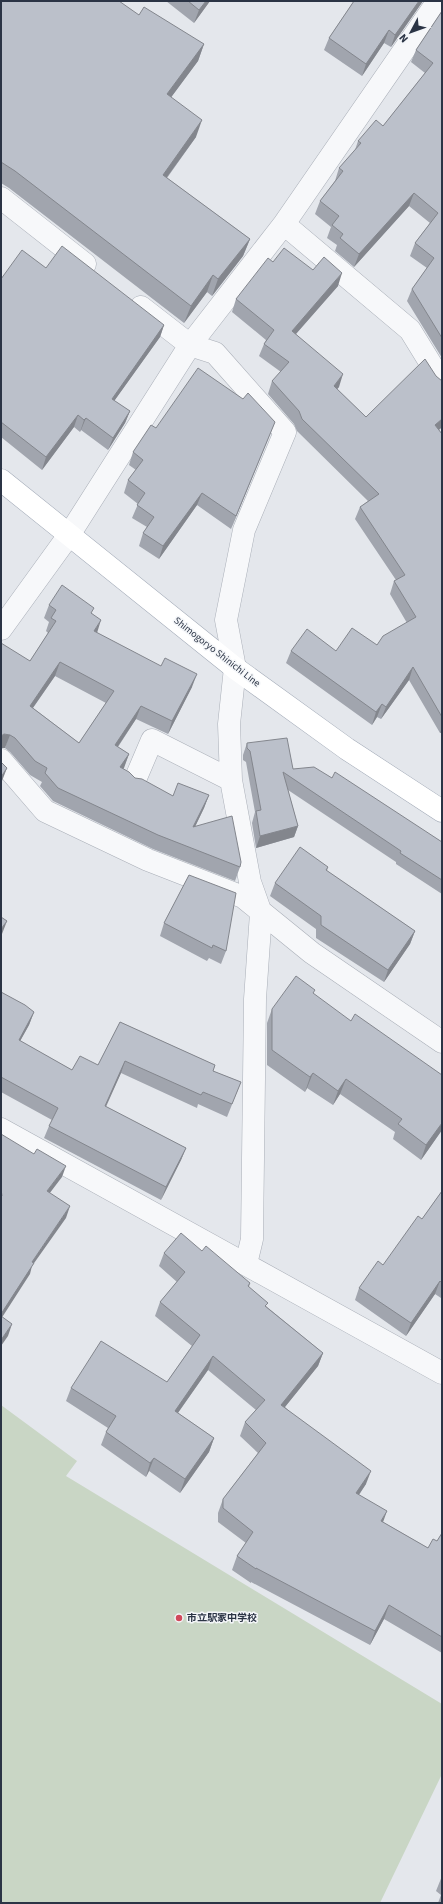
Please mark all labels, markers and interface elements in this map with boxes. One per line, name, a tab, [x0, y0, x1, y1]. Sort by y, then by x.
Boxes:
north arrow	[391, 12, 431, 52]
text: N	[396, 31, 412, 46]
street label: Shimogoryo Shinichi Line	[171, 614, 263, 690]
place label: 市立駅家中学校	[187, 1611, 257, 1625]
marker: 市立駅家中学校	[174, 1613, 184, 1623]

